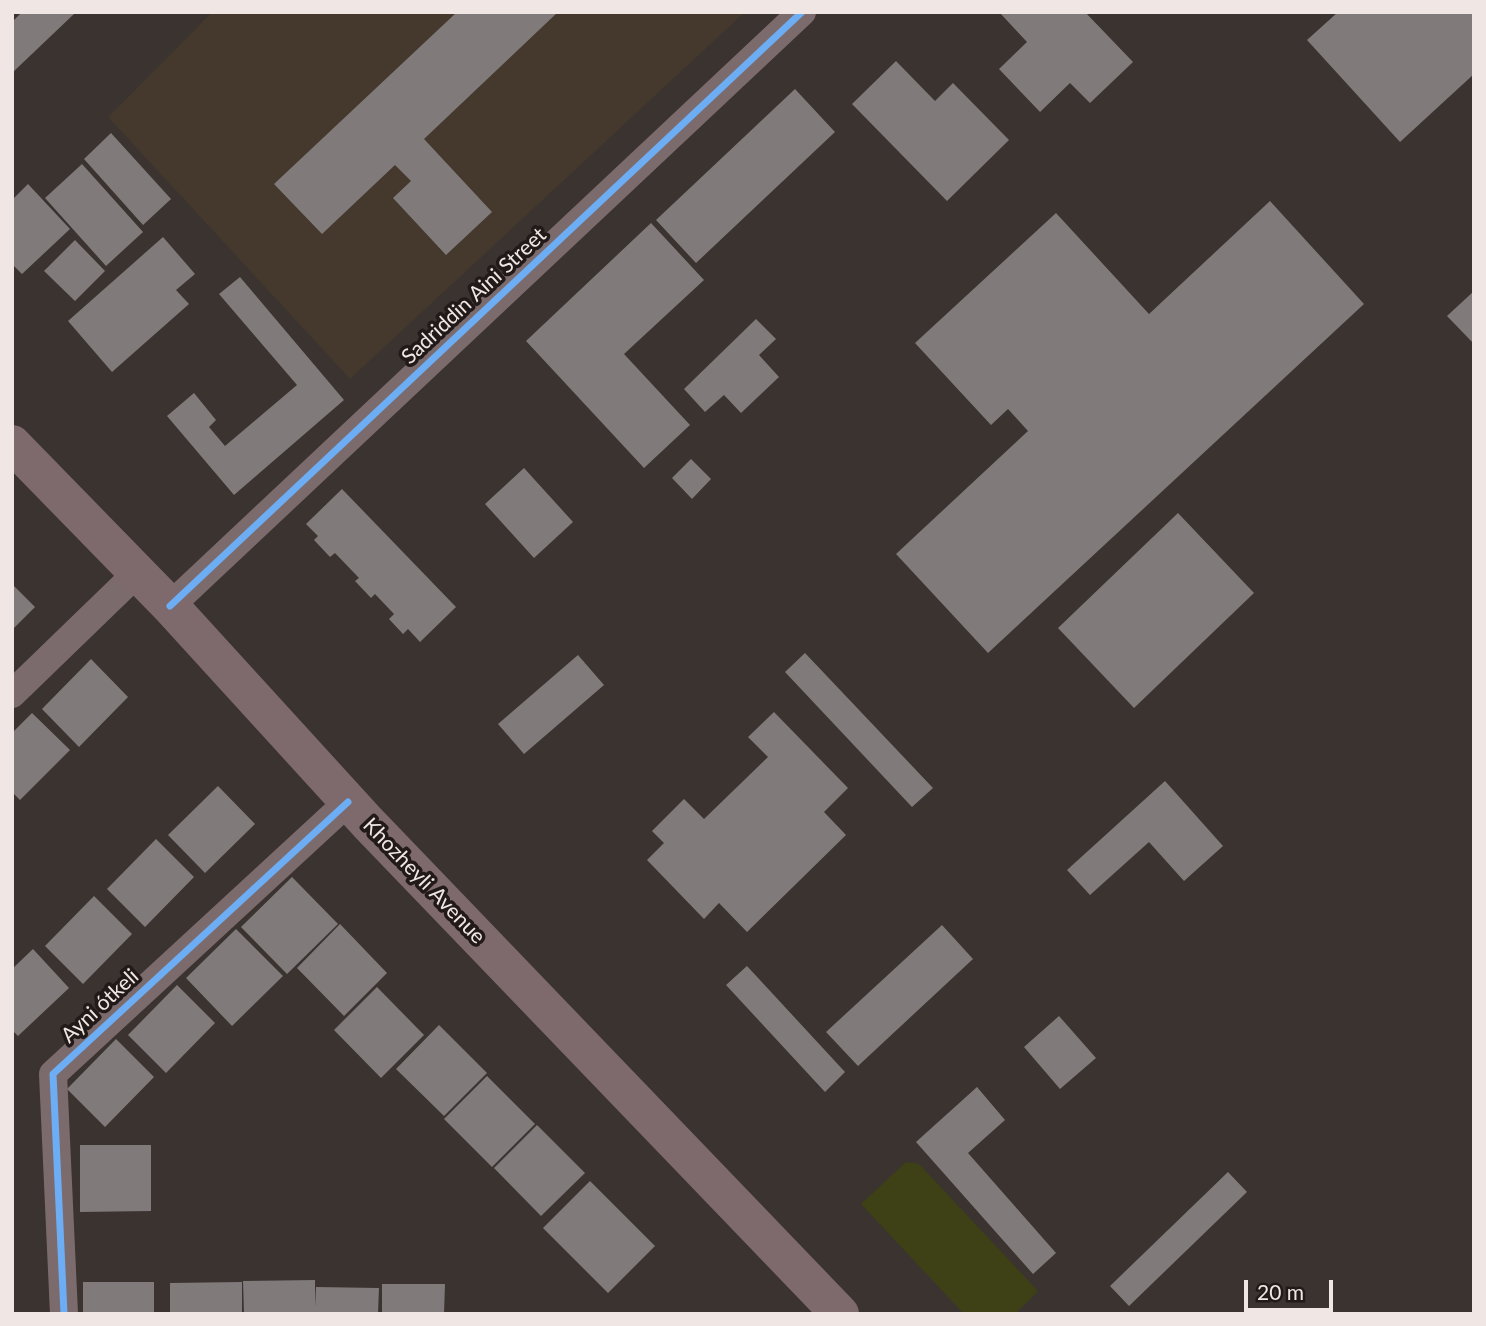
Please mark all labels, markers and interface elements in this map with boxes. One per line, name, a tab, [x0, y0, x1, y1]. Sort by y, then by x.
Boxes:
street label: Sadriddin Aini Street	[397, 223, 551, 369]
street label: Khozheyli Avenue	[358, 813, 490, 949]
street label: Ayni ótkeli	[56, 964, 144, 1048]
scale bar	[1248, 1266, 1337, 1310]
text: 20 m	[1257, 1279, 1304, 1304]

